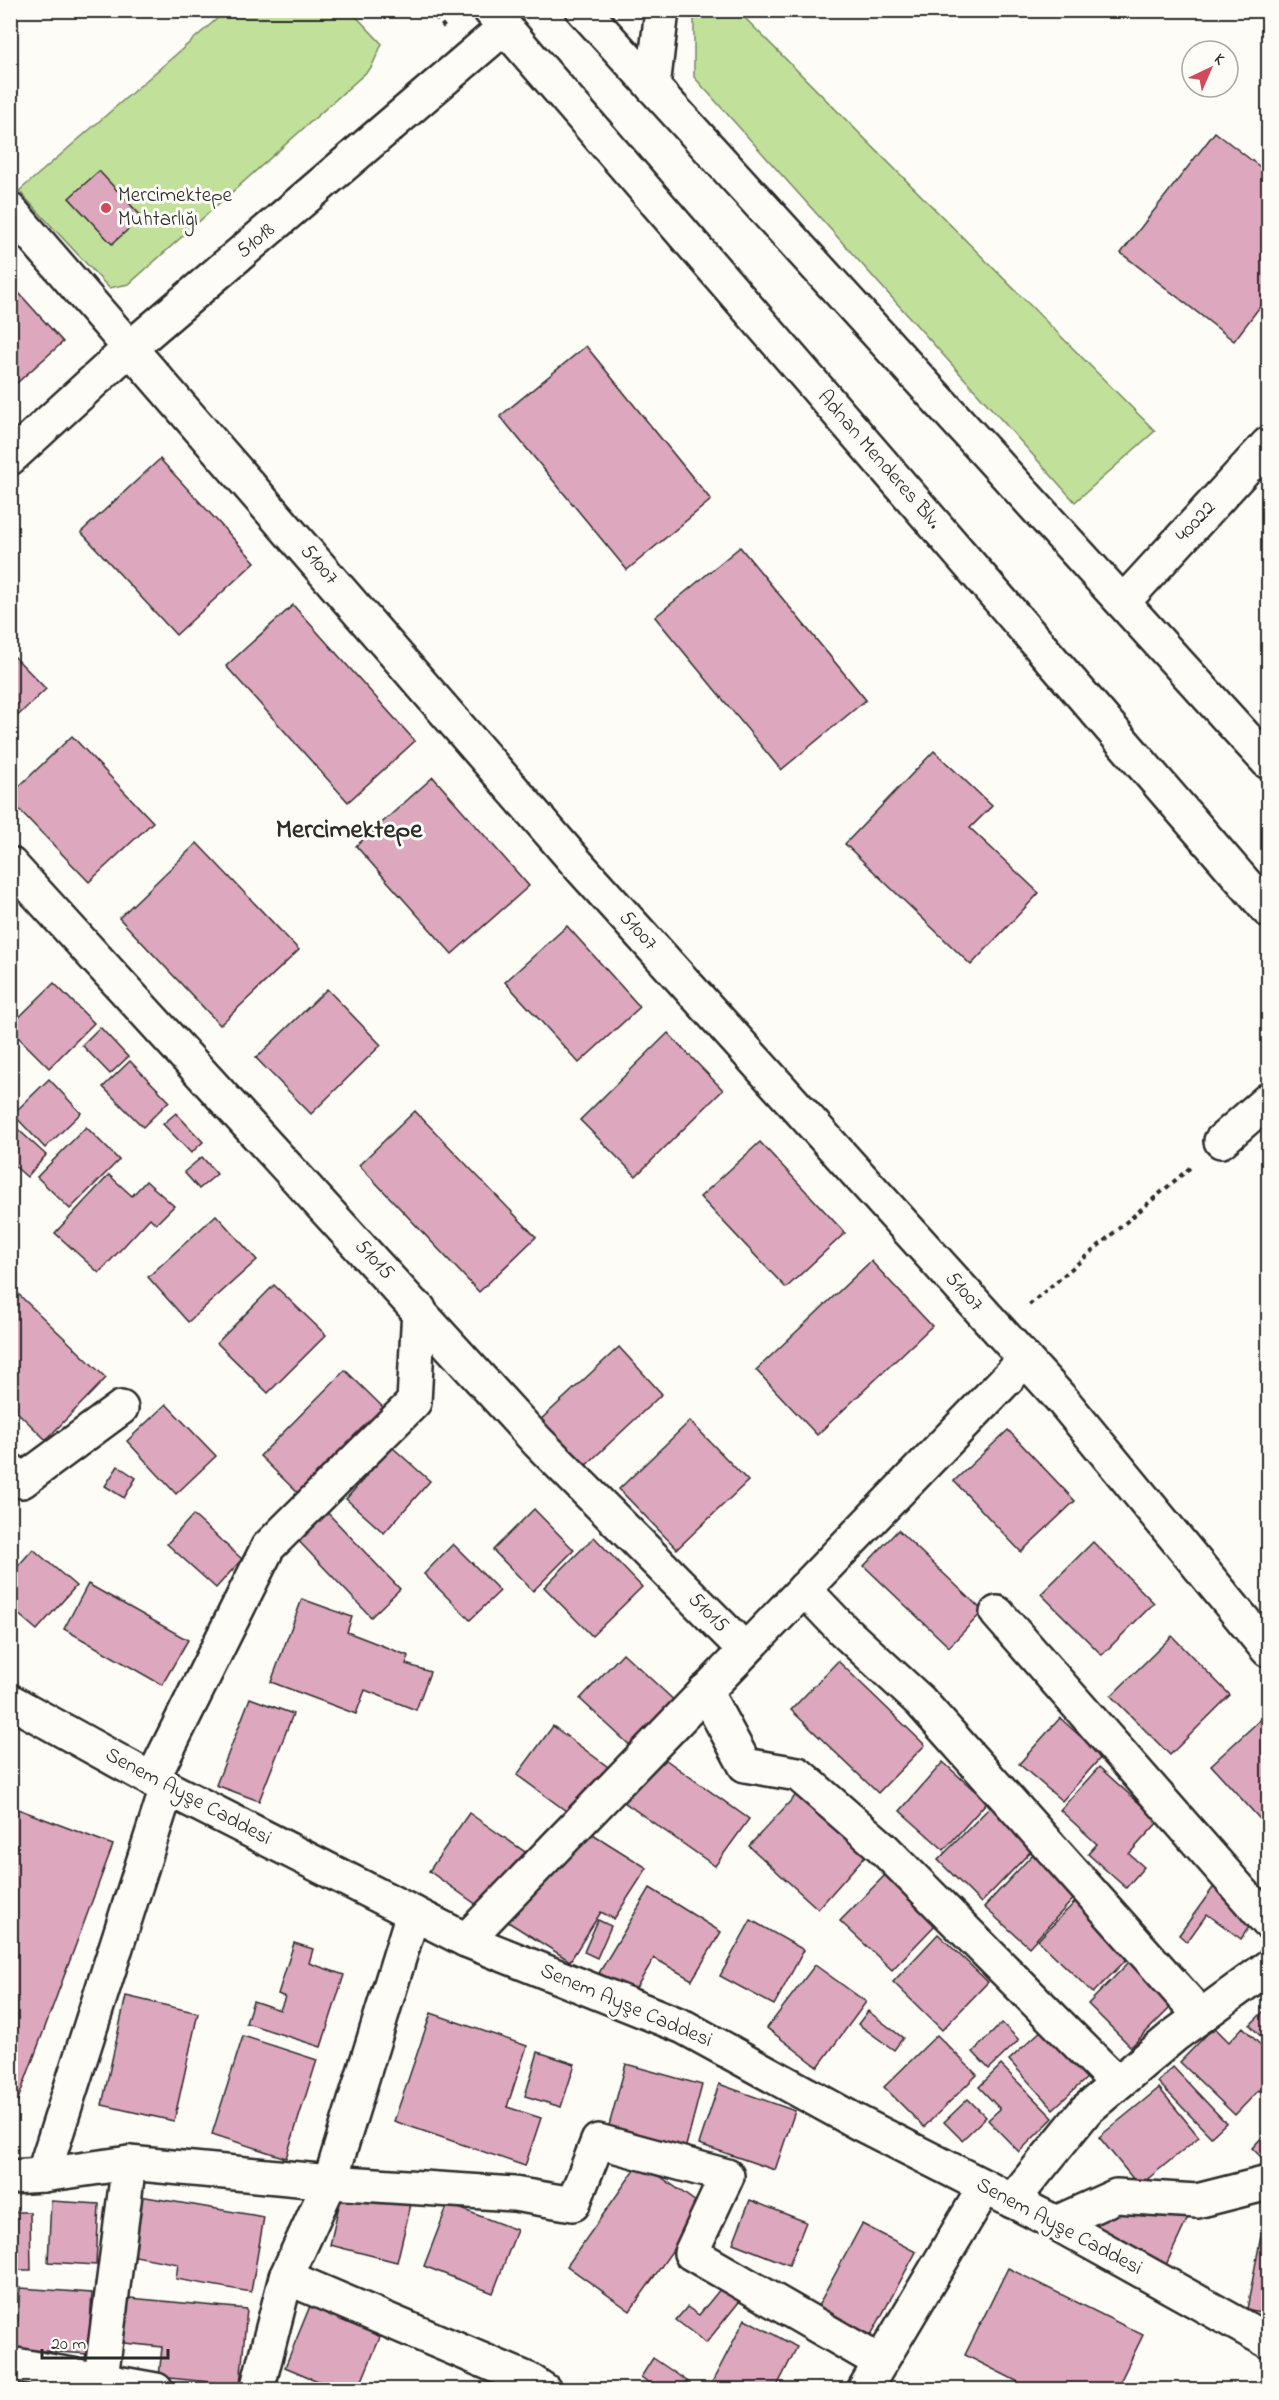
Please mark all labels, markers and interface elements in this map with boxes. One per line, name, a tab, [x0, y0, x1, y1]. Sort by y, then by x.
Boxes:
north arrow	[1180, 39, 1240, 99]
text: K	[1208, 48, 1231, 72]
place label: Mercimektepe Muhtarlığı	[118, 181, 233, 237]
marker: Mercimektepe Muhtarlığı	[99, 201, 113, 215]
street label: 51018	[230, 216, 282, 266]
street label: Adnan Menderes Blv.	[810, 384, 948, 536]
street label: 40022	[1169, 494, 1223, 550]
street label: 51007	[293, 538, 345, 592]
district label: Mercimektepe	[276, 811, 423, 850]
street label: 51007	[612, 904, 665, 958]
street label: 51015	[347, 1233, 401, 1287]
street label: 51007	[938, 1265, 991, 1319]
street label: 51015	[681, 1586, 735, 1640]
street label: Senem Ayşe Caddesi	[99, 1740, 277, 1855]
street label: Senem Ayşe Caddesi	[534, 1956, 717, 2058]
street label: Senem Ayşe Caddesi	[970, 2170, 1148, 2285]
scale bar	[42, 2322, 168, 2360]
text: 20 m	[51, 2332, 86, 2358]

